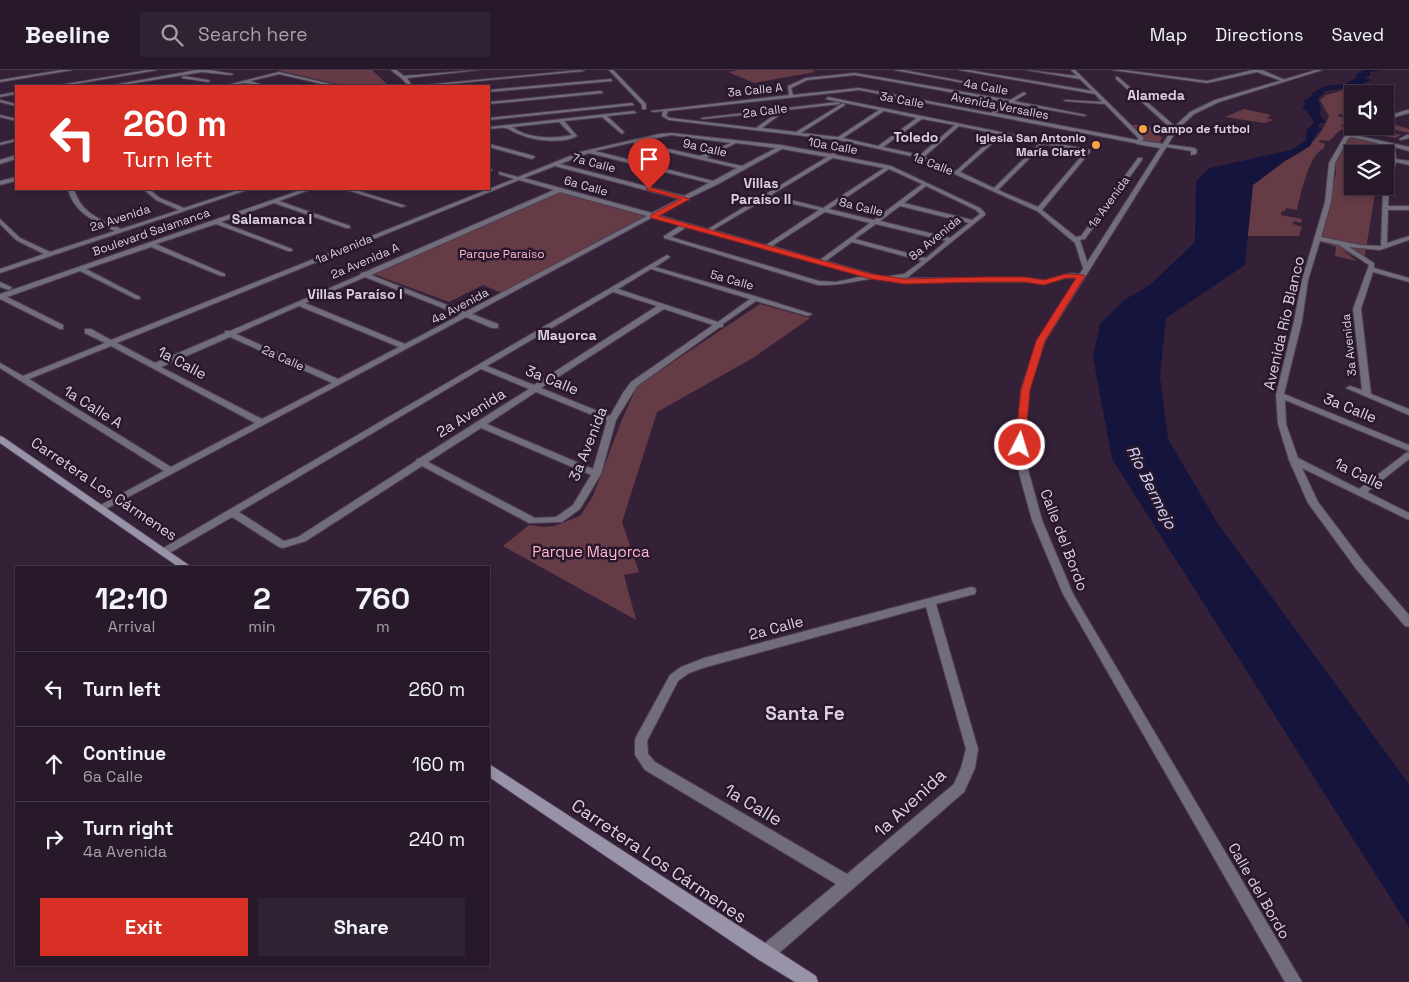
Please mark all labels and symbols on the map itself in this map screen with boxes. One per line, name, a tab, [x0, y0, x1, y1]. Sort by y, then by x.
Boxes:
street label: 4a Calle	[962, 75, 1010, 99]
street label: 3a Calle A	[727, 79, 784, 101]
district label: Alameda	[1127, 86, 1185, 104]
street label: 3a Calle	[878, 88, 926, 112]
street label: Avenida Versalles	[950, 89, 1050, 123]
street label: 2a Calle	[742, 100, 788, 122]
place label: Campo de futbol	[1153, 121, 1250, 137]
marker: Campo de futbol	[1137, 123, 1149, 135]
district label: Toledo	[894, 128, 938, 146]
place label: Iglesia San Antonio María Claret	[976, 130, 1086, 160]
street label: 10a Calle	[807, 134, 859, 158]
street label: 9a Calle	[681, 135, 729, 161]
pin	[628, 138, 670, 189]
marker: Iglesia San Antonio María Claret	[1090, 139, 1102, 151]
street label: 1a Calle	[910, 149, 956, 179]
street label: 7a Calle	[571, 150, 617, 176]
street label: 6a Calle	[562, 172, 610, 200]
street label: 1a Avenida	[1085, 173, 1133, 231]
district label: Villas Paraíso II	[731, 174, 791, 208]
street label: 8a Calle	[837, 194, 885, 220]
street label: 2a Avenida	[88, 201, 152, 235]
street label: Boulevard Salamanca	[90, 204, 212, 260]
district label: Salamanca I	[232, 210, 312, 228]
street label: 8a Avenida	[906, 212, 965, 264]
street label: 1a Avenida	[313, 230, 375, 268]
street label: 2a Avenida A	[328, 239, 402, 283]
park label: Parque Paraíso	[459, 246, 545, 262]
street label: Avenida Río Blanco	[1259, 254, 1308, 392]
street label: 5a Calle	[708, 266, 756, 294]
street label: 4a Avenida	[428, 284, 492, 328]
district label: Villas Paraíso I	[307, 285, 403, 303]
street label: 3a Avenida	[1338, 313, 1360, 377]
district label: Mayorca	[537, 326, 597, 344]
street label: 1a Calle	[154, 342, 210, 383]
street label: 2a Calle	[259, 342, 307, 374]
street label: 3a Calle	[523, 360, 582, 399]
street label: 1a Calle A	[60, 381, 127, 432]
street label: 2a Avenida	[432, 384, 509, 441]
street label: 3a Calle	[1321, 388, 1380, 427]
street label: 3a Avenida	[564, 404, 611, 484]
position arrow	[993, 418, 1045, 470]
street label: Carretera Los Cármenes	[28, 433, 181, 545]
water label: Río Bermejo	[1122, 442, 1182, 534]
street label: 1a Calle	[1331, 453, 1387, 494]
street label: Calle del Bordo	[1036, 486, 1093, 594]
park label: Parque Mayorca	[532, 542, 650, 561]
street label: 2a Calle	[746, 611, 805, 644]
district label: Santa Fe	[765, 701, 845, 726]
street label: 1a Avenida	[869, 763, 951, 842]
street label: 1a Calle	[720, 778, 787, 831]
street label: Carretera Los Cármenes	[567, 793, 751, 928]
street label: Calle del Bordo	[1224, 839, 1295, 942]

